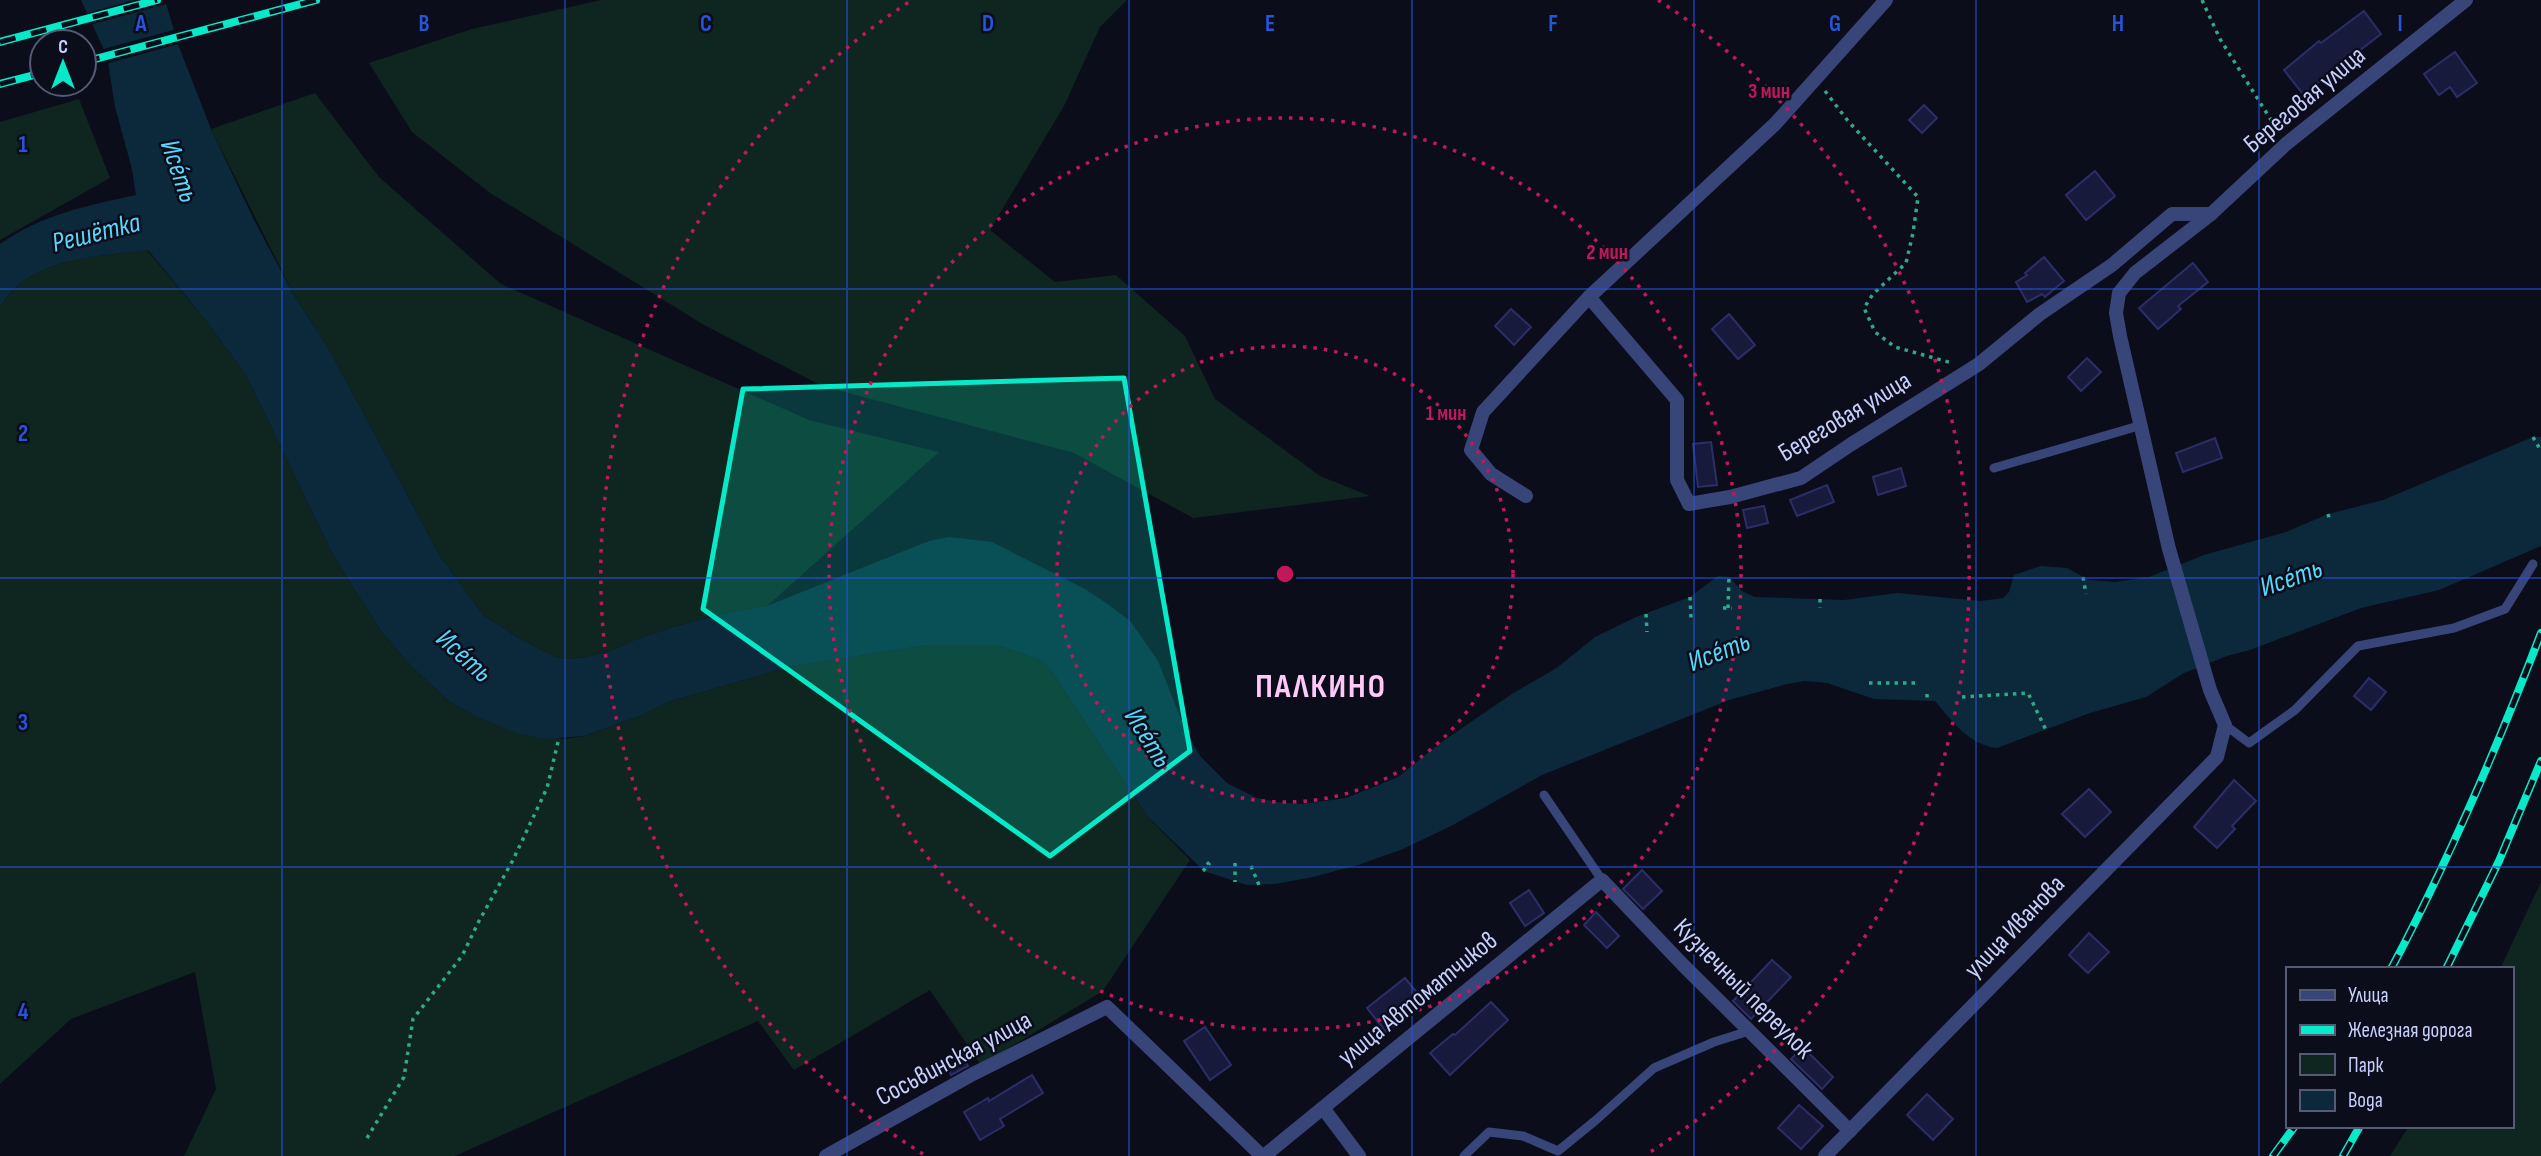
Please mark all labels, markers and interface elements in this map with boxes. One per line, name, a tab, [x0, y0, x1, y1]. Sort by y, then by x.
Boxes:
text: A	[135, 10, 148, 38]
text: B	[419, 10, 430, 38]
text: C	[700, 10, 712, 38]
text: D	[982, 10, 994, 38]
text: E	[1265, 10, 1275, 38]
text: F	[1548, 10, 1558, 38]
text: G	[1829, 10, 1841, 38]
text: H	[2112, 10, 2124, 38]
text: I	[2397, 10, 2403, 38]
north arrow	[28, 28, 98, 98]
text: С	[58, 36, 68, 59]
street label: Береговая улица	[2238, 40, 2372, 160]
text: 3 мин	[1748, 79, 1790, 104]
text: 1	[18, 131, 28, 159]
water label: Исе́ть	[153, 135, 205, 207]
water label: Решётка	[48, 206, 144, 260]
text: 2 мин	[1586, 240, 1628, 265]
street label: Береговая улица	[1773, 365, 1917, 469]
text: 1 мин	[1426, 401, 1466, 426]
text: 2	[18, 420, 28, 448]
water label: Исе́ть	[2255, 552, 2327, 604]
centre of rings	[1273, 562, 1297, 586]
water label: Исе́ть	[429, 622, 499, 690]
water label: Исе́ть	[1683, 625, 1755, 679]
district label: ПАЛКИНО	[1255, 667, 1387, 707]
water label: Исе́ть	[1117, 702, 1179, 774]
text: 3	[18, 709, 28, 737]
street label: улица Иванова	[1958, 869, 2072, 985]
street label: Кузнечный переулок	[1666, 912, 1820, 1066]
street label: улица Автоматчиков	[1332, 925, 1504, 1073]
legend	[2286, 967, 2513, 1128]
text: Улица	[2348, 983, 2389, 1008]
text: 4	[18, 998, 29, 1026]
street label: Сосьвинская улица	[871, 1005, 1037, 1113]
text: Железная дорога	[2348, 1018, 2473, 1043]
text: Парк	[2348, 1053, 2383, 1078]
text: Вода	[2348, 1088, 2383, 1113]

